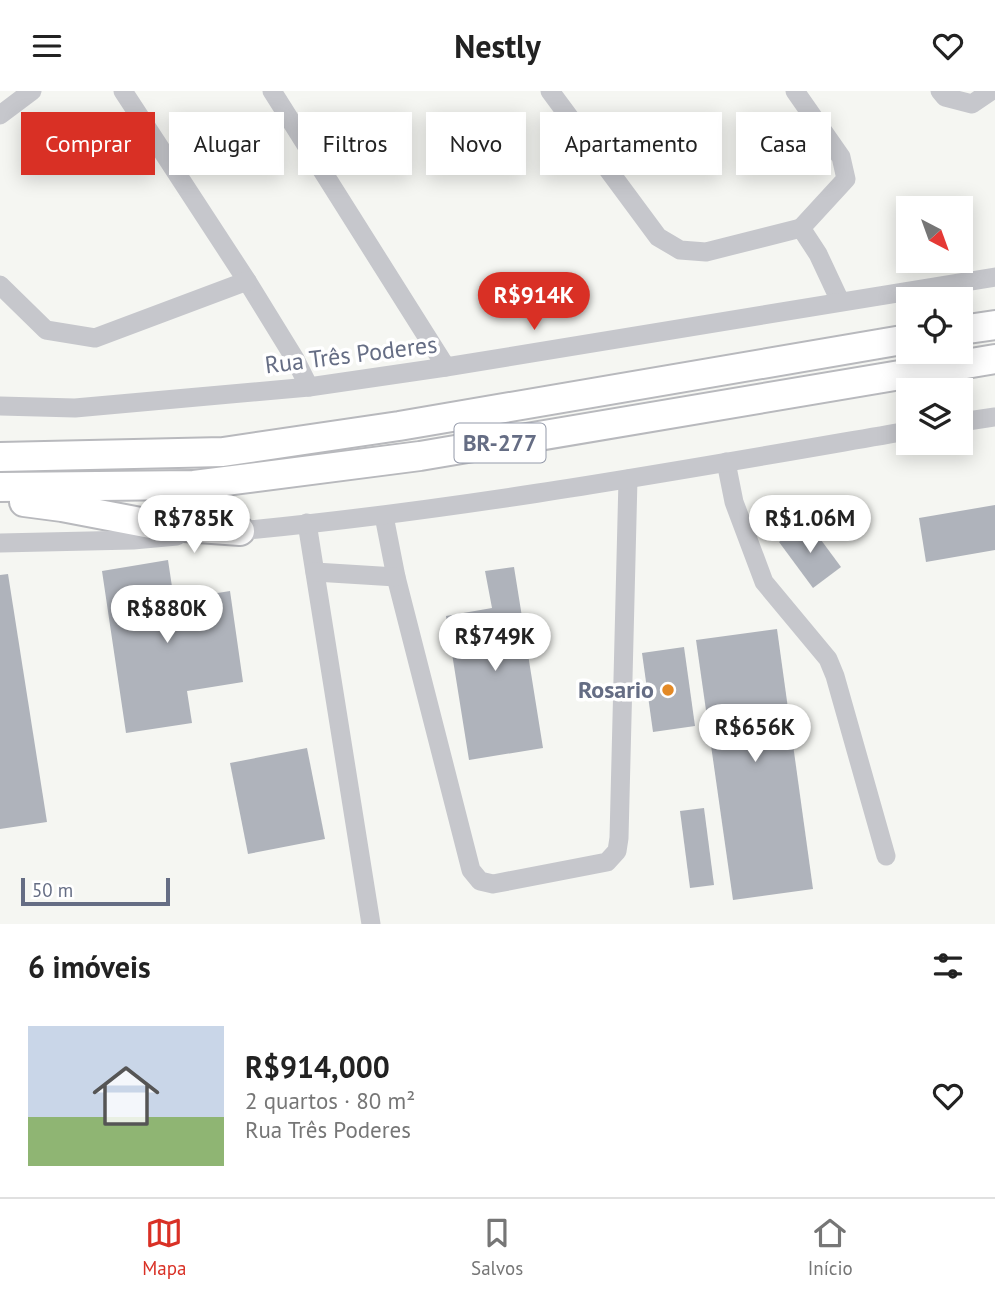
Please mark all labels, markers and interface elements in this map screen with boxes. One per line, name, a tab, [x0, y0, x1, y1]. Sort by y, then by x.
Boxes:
text: Nestly	[454, 25, 541, 67]
icon: menu	[28, 27, 66, 65]
icon: heart	[929, 27, 967, 65]
chip: Comprar	[21, 112, 155, 175]
chip: Alugar	[169, 112, 284, 175]
chip: Filtros	[298, 112, 412, 175]
chip: Novo	[426, 112, 526, 175]
chip: Apartamento	[540, 112, 722, 175]
chip: Casa	[736, 112, 831, 175]
north arrow	[896, 196, 973, 273]
map controls	[896, 196, 973, 455]
pin: R$914K	[477, 273, 591, 332]
text: R$914K	[494, 280, 574, 309]
button: locate	[896, 287, 973, 364]
street label: Rua Três Poderes	[263, 329, 439, 380]
button: layers	[896, 378, 973, 455]
road number: BR-277	[454, 423, 546, 463]
pin: R$785K	[137, 496, 251, 555]
pin: R$1.06M	[745, 496, 875, 555]
text: R$785K	[154, 503, 234, 532]
text: R$1.06M	[765, 503, 855, 532]
pin: R$880K	[110, 585, 224, 645]
text: R$880K	[127, 593, 207, 622]
pin: R$749K	[438, 613, 552, 673]
text: R$749K	[455, 621, 535, 650]
place label: Rosario	[578, 674, 654, 705]
marker: Rosario	[660, 682, 676, 698]
pin: R$656K	[698, 705, 812, 764]
text: R$656K	[715, 712, 795, 741]
scale bar	[21, 875, 170, 907]
text: 50 m	[32, 878, 73, 902]
text: 6 imóveis	[28, 947, 151, 986]
icon: filters	[929, 947, 967, 985]
text: R$914,000	[245, 1047, 390, 1086]
icon: home	[84, 1054, 168, 1138]
icon: heart	[929, 1077, 967, 1115]
text: 2 quartos · 80 m²	[245, 1086, 415, 1115]
text: Rua Três Poderes	[245, 1115, 411, 1144]
tab: Mapa	[142, 1214, 186, 1280]
tab: Salvos	[471, 1214, 523, 1280]
tab: Início	[808, 1214, 853, 1280]

